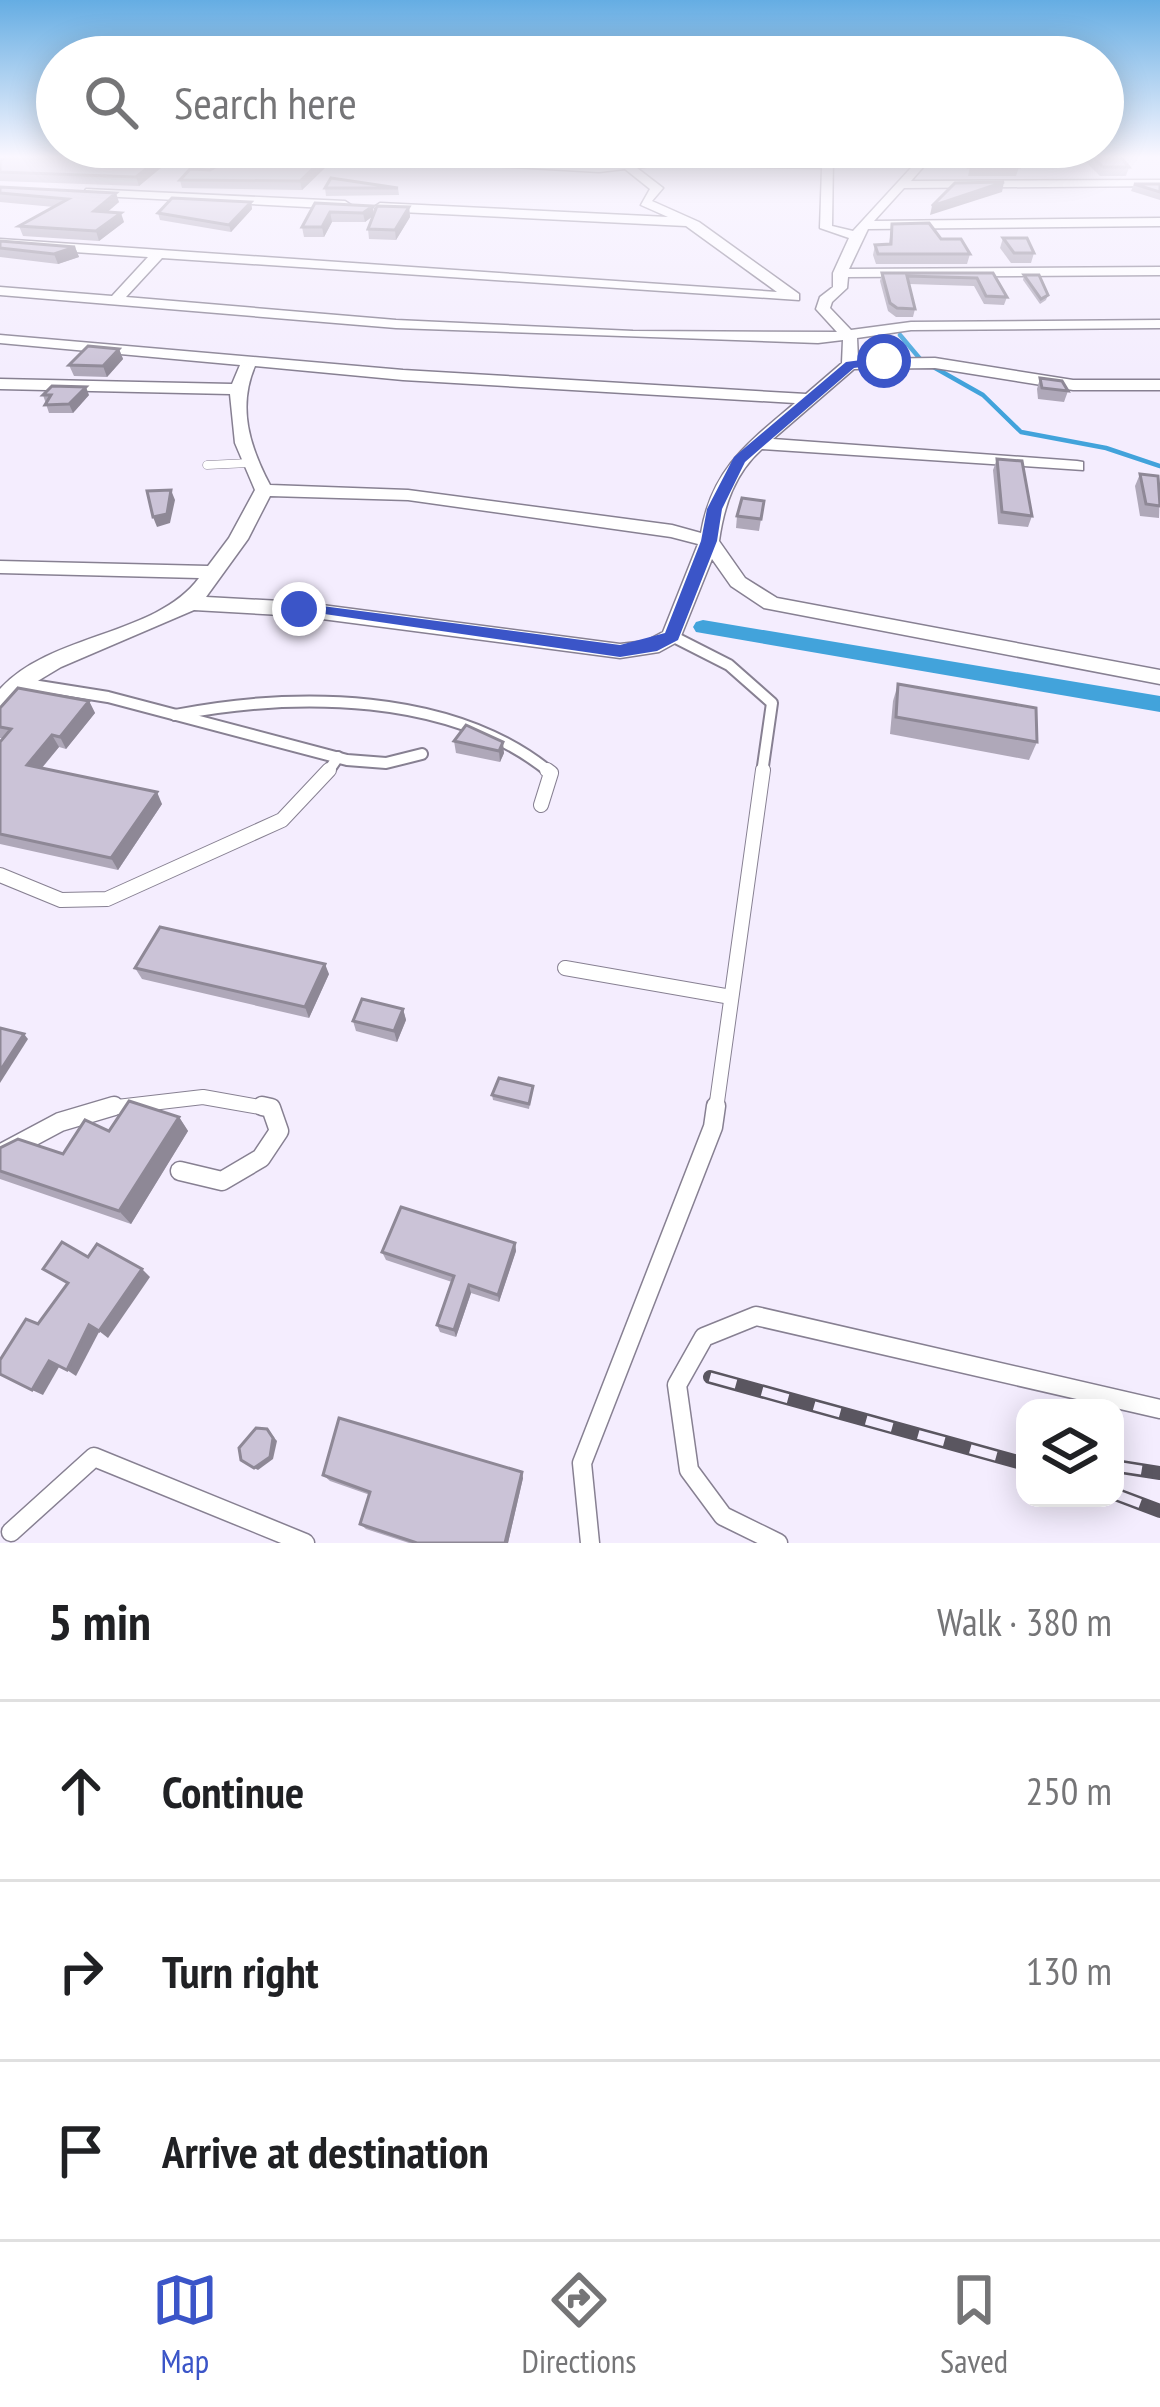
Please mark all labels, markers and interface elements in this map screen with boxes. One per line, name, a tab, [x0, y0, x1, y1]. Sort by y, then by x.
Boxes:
search box	[36, 36, 1124, 168]
icon: search	[78, 69, 144, 135]
text: Search here	[174, 73, 357, 131]
route start	[857, 334, 911, 388]
route end	[272, 582, 326, 636]
map controls	[1016, 1399, 1124, 1507]
button: layers	[1016, 1399, 1124, 1507]
text: 5 min	[48, 1588, 151, 1654]
text: Walk · 380 m	[937, 1596, 1112, 1647]
icon: ahead	[48, 1758, 114, 1824]
text: Continue	[162, 1762, 304, 1820]
text: 250 m	[1026, 1765, 1112, 1816]
icon: right	[48, 1938, 114, 2004]
text: Turn right	[162, 1942, 319, 2000]
text: 130 m	[1026, 1945, 1112, 1996]
icon: arrive	[48, 2118, 114, 2184]
text: Arrive at destination	[162, 2122, 489, 2180]
tab: Map	[152, 2267, 218, 2382]
tab: Directions	[522, 2267, 636, 2382]
tab: Saved	[940, 2267, 1008, 2382]

